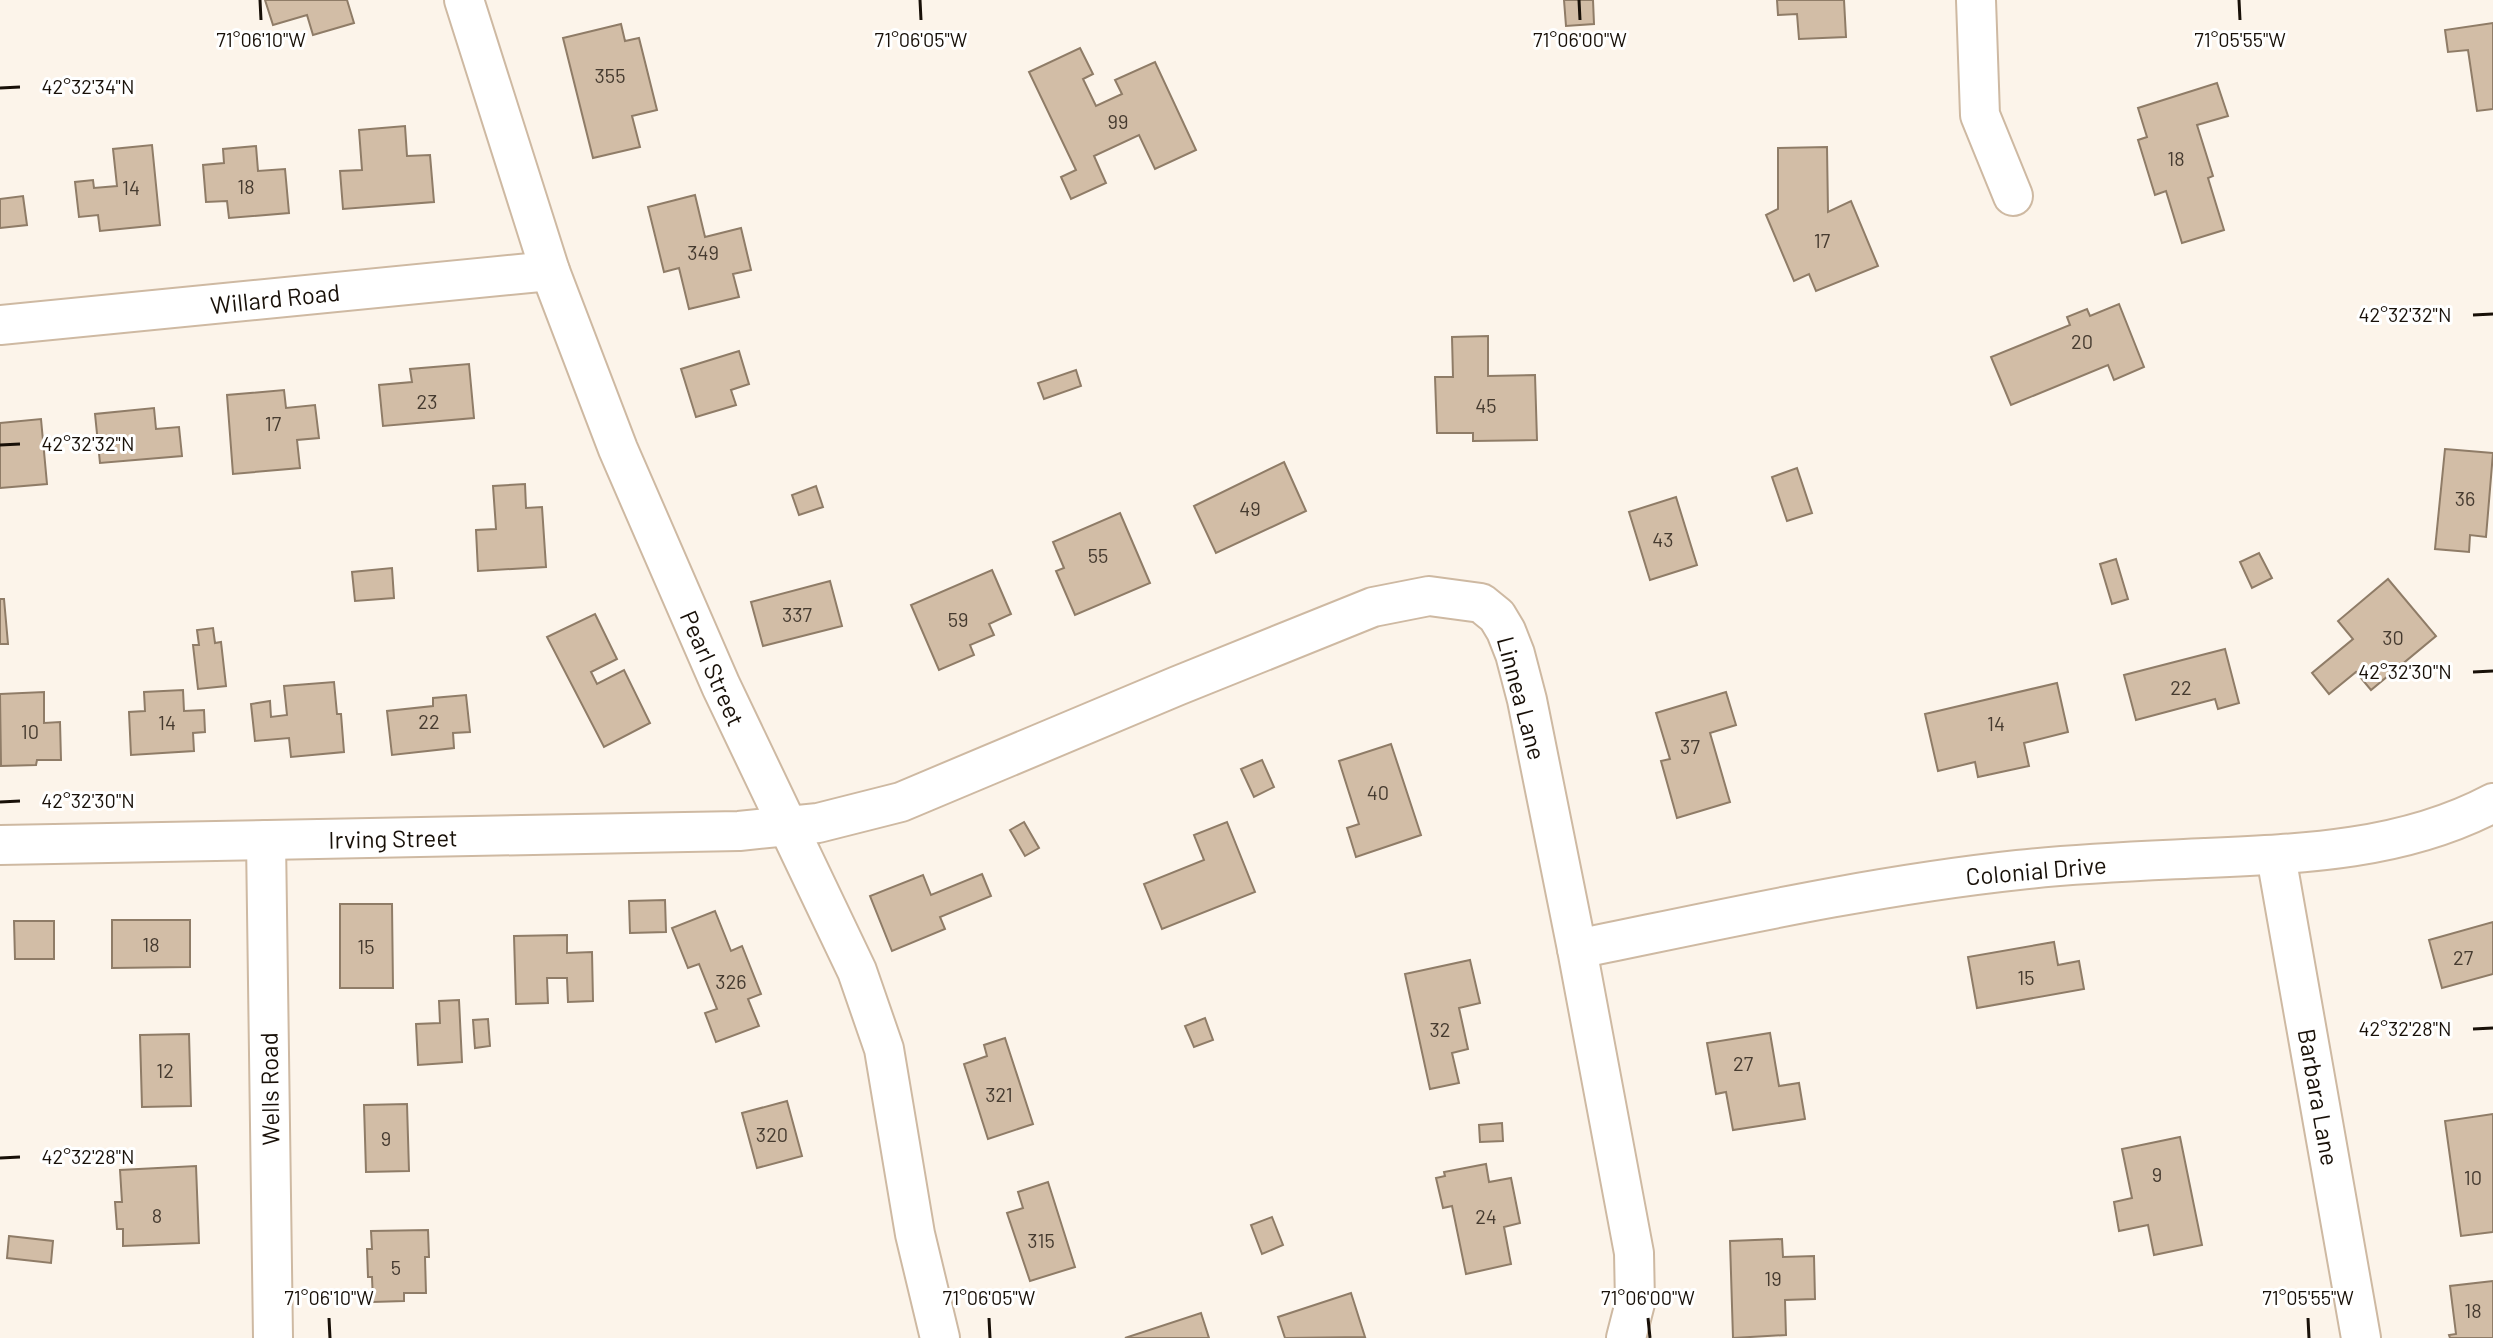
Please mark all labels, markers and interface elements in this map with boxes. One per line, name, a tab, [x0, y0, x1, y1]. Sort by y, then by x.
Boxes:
text: 71°06'10"W	[216, 27, 306, 51]
text: 71°06'05"W	[875, 27, 968, 51]
text: 71°06'00"W	[1533, 27, 1627, 51]
text: 71°05'55"W	[2194, 27, 2286, 51]
house number: 355	[595, 63, 625, 87]
text: 42°32'34"N	[42, 74, 134, 98]
house number: 99	[1108, 109, 1128, 133]
house number: 18	[2167, 146, 2185, 170]
house number: 18	[237, 174, 255, 198]
house number: 14	[122, 175, 140, 199]
house number: 17	[1814, 228, 1831, 252]
house number: 349	[687, 240, 719, 264]
street label: Willard Road	[209, 277, 341, 319]
text: 42°32'32"N	[2359, 302, 2451, 326]
house number: 20	[2071, 329, 2093, 353]
house number: 23	[417, 389, 437, 413]
house number: 45	[1475, 393, 1497, 417]
house number: 17	[265, 411, 282, 435]
text: 42°32'32"N	[42, 431, 134, 455]
house number: 36	[2455, 486, 2475, 510]
house number: 49	[1239, 496, 1261, 520]
house number: 43	[1652, 527, 1674, 551]
house number: 55	[1088, 543, 1108, 567]
house number: 337	[782, 602, 813, 626]
street label: Pearl Street	[675, 606, 751, 730]
house number: 59	[948, 607, 968, 631]
house number: 30	[2382, 625, 2404, 649]
street label: Linnea Lane	[1492, 633, 1552, 763]
text: 42°32'30"N	[2358, 659, 2452, 683]
house number: 22	[2170, 675, 2192, 699]
house number: 22	[418, 709, 440, 733]
house number: 14	[158, 710, 176, 734]
house number: 14	[1987, 711, 2005, 735]
house number: 10	[21, 719, 39, 743]
house number: 37	[1680, 734, 1700, 758]
house number: 40	[1367, 780, 1389, 804]
text: 42°32'30"N	[41, 788, 135, 812]
street label: Irving Street	[328, 822, 458, 854]
street label: Colonial Drive	[1964, 849, 2108, 891]
house number: 18	[142, 932, 160, 956]
house number: 15	[357, 934, 375, 958]
house number: 27	[2453, 945, 2474, 969]
house number: 15	[2017, 965, 2035, 989]
house number: 326	[715, 969, 747, 993]
text: 42°32'28"N	[2359, 1016, 2451, 1040]
house number: 32	[1429, 1017, 1451, 1041]
street label: Barbara Lane	[2293, 1026, 2345, 1168]
street label: Wells Road	[254, 1032, 284, 1146]
house number: 27	[1733, 1051, 1754, 1075]
house number: 12	[156, 1058, 174, 1082]
house number: 321	[985, 1082, 1013, 1106]
house number: 320	[756, 1122, 788, 1146]
house number: 9	[381, 1126, 391, 1150]
text: 42°32'28"N	[42, 1144, 134, 1168]
house number: 9	[2152, 1162, 2162, 1186]
house number: 10	[2464, 1165, 2482, 1189]
house number: 8	[152, 1203, 162, 1227]
house number: 24	[1475, 1204, 1497, 1228]
house number: 315	[1027, 1228, 1055, 1252]
house number: 5	[391, 1255, 401, 1279]
house number: 19	[1764, 1266, 1782, 1290]
text: 71°06'10"W	[284, 1285, 374, 1309]
text: 71°06'05"W	[943, 1285, 1036, 1309]
text: 71°06'00"W	[1601, 1285, 1695, 1309]
text: 71°05'55"W	[2262, 1285, 2354, 1309]
house number: 18	[2464, 1298, 2482, 1322]

